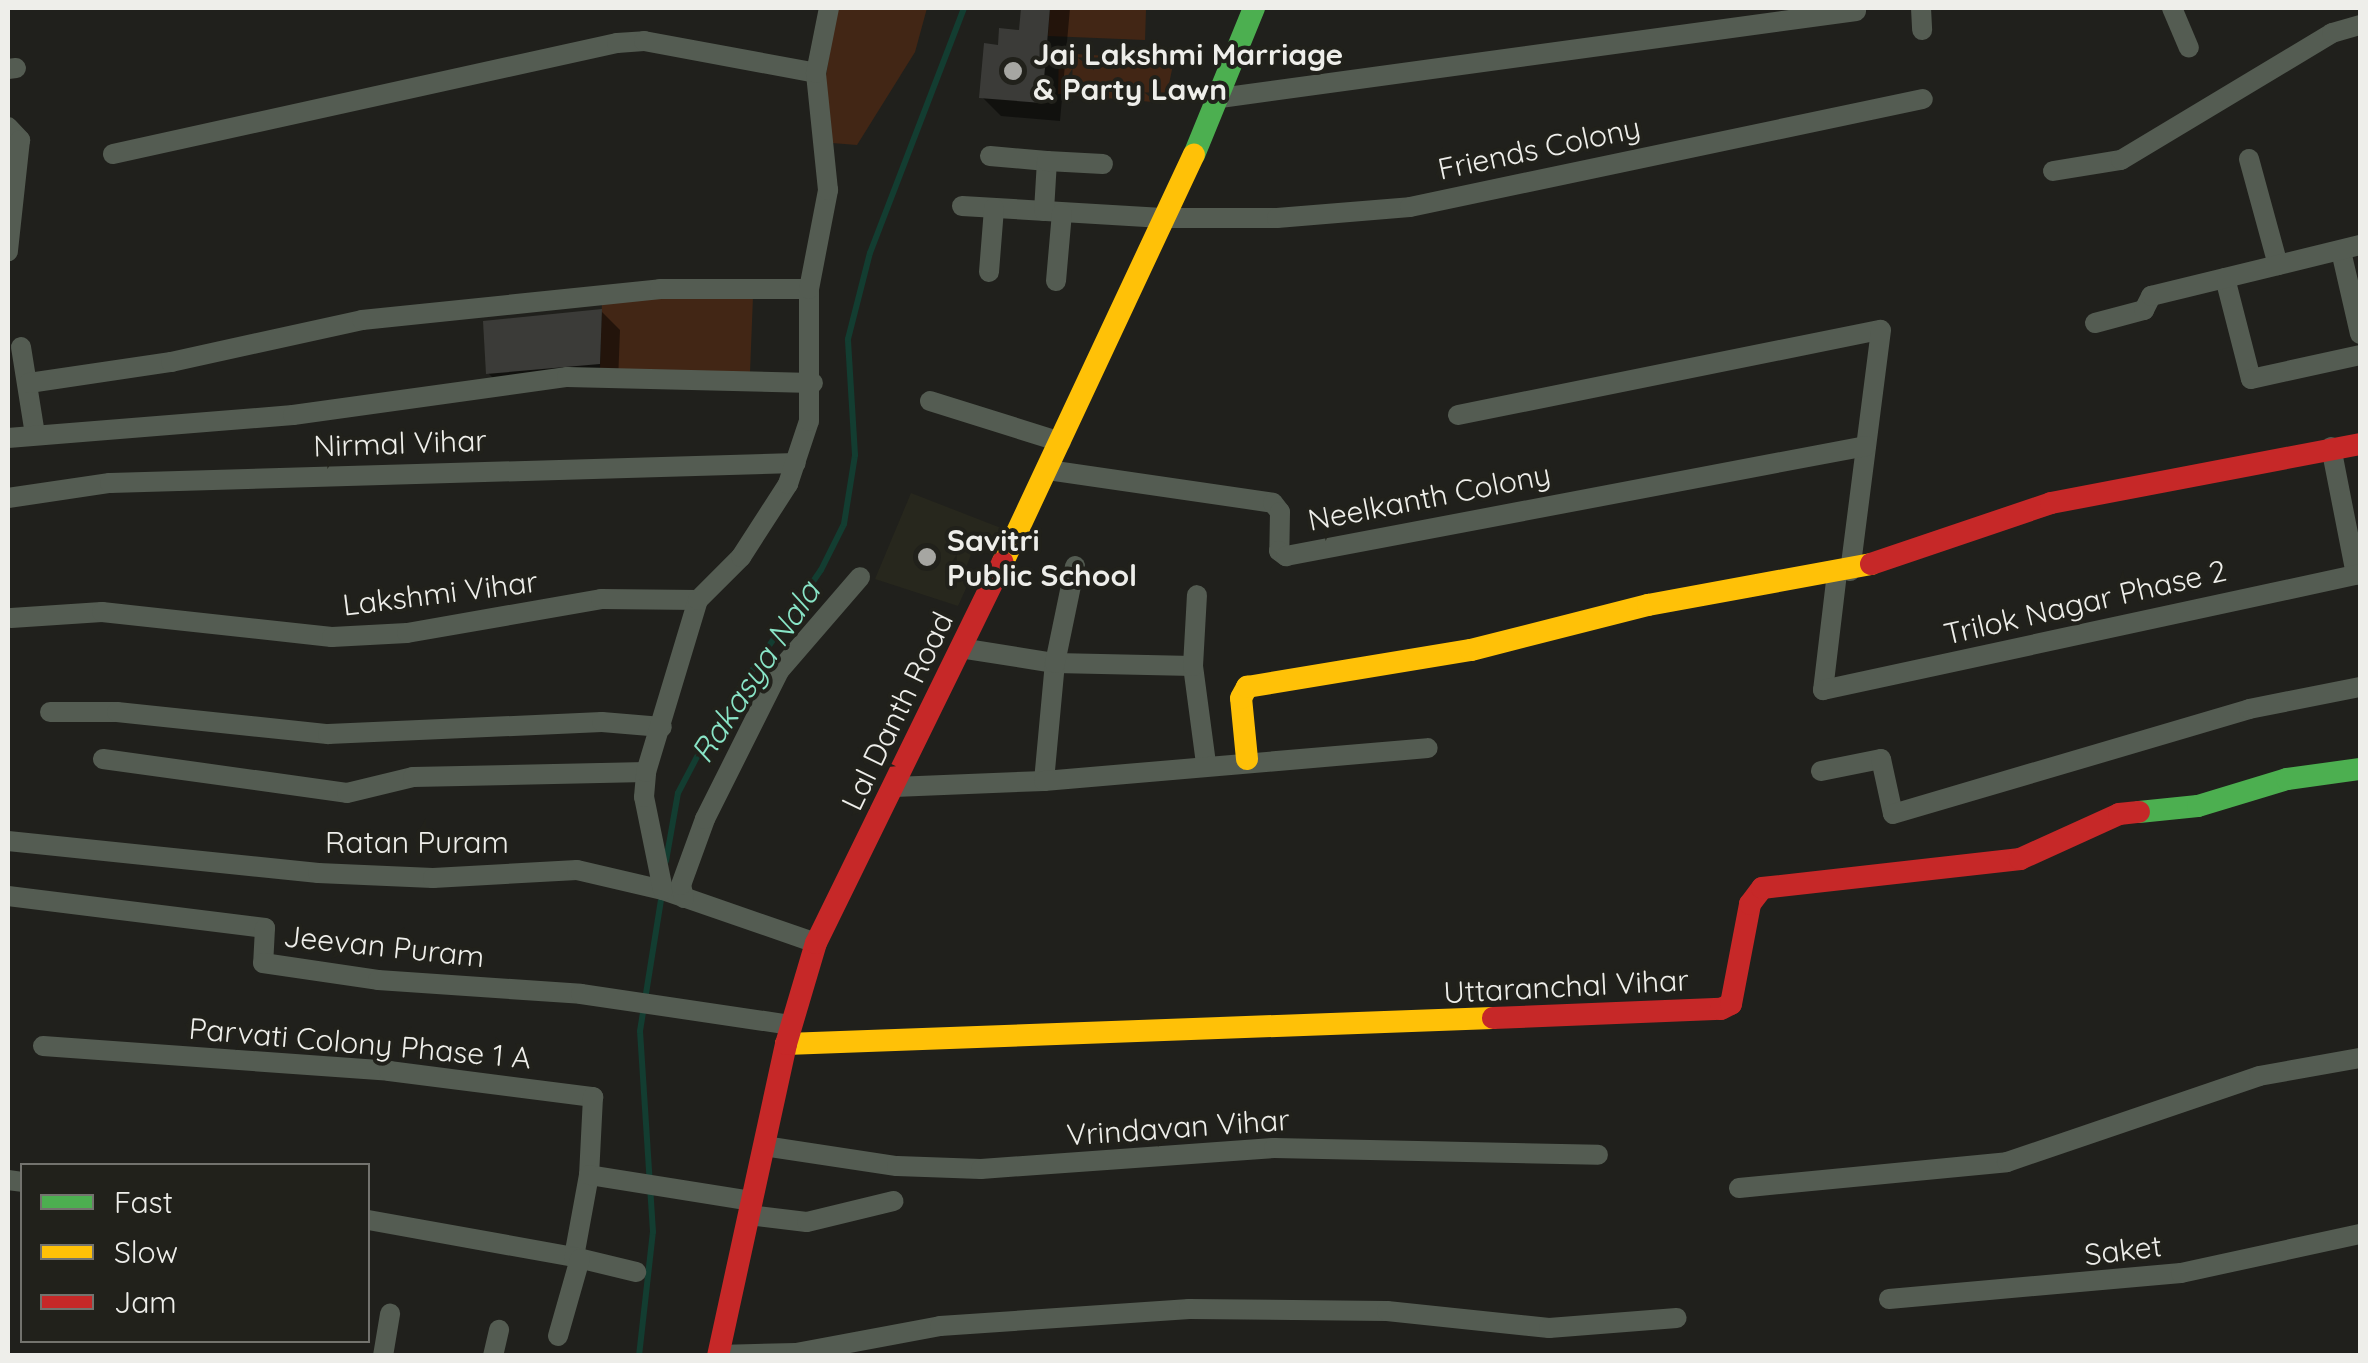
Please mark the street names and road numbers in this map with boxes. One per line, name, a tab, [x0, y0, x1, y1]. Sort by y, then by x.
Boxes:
street label: Friends Colony	[1434, 109, 1644, 187]
street label: Nirmal Vihar	[313, 422, 487, 464]
street label: Neelkanth Colony	[1305, 456, 1553, 538]
street label: Trilok Nagar Phase 2	[1940, 552, 2230, 652]
street label: Lakshmi Vihar	[340, 563, 540, 623]
street label: Lal Danth Road	[833, 606, 961, 816]
street label: Ratan Puram	[325, 824, 509, 860]
street label: Jeevan Puram	[282, 918, 486, 974]
street label: Uttaranchal Vihar	[1442, 962, 1690, 1010]
street label: Parvati Colony Phase 1 A	[187, 1010, 533, 1076]
street label: Vrindavan Vihar	[1065, 1101, 1291, 1153]
street label: Saket	[2082, 1227, 2164, 1273]

